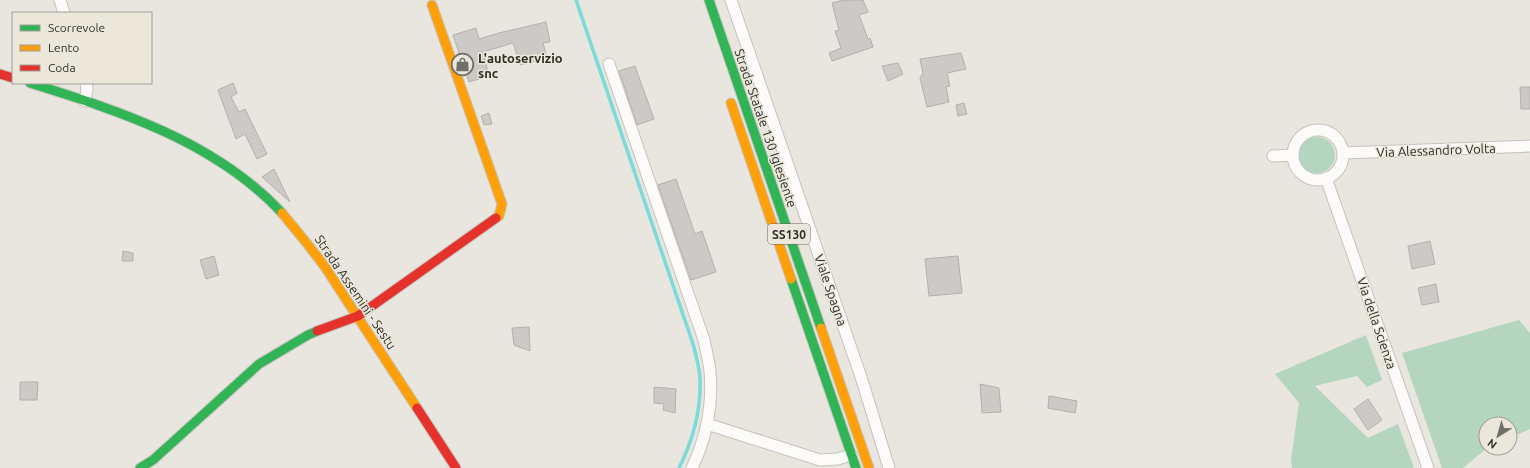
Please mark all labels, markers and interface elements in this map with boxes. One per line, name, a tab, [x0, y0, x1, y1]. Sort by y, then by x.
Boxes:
legend	[12, 12, 152, 84]
text: Scorrevole	[48, 21, 105, 34]
text: Lento	[48, 41, 79, 54]
street label: Strada Statale 130 Iglesiente	[732, 47, 800, 209]
place label: L'autoservizio snc	[478, 51, 563, 80]
shop icon: L'autoservizio snc	[450, 52, 476, 78]
text: Coda	[48, 61, 76, 74]
street label: Via Alessandro Volta	[1376, 141, 1496, 159]
road number: SS130	[768, 224, 810, 244]
street label: Strada Assemini - Sestu	[313, 232, 399, 352]
street label: Viale Spagna	[812, 252, 850, 328]
street label: Via della Scienza	[1355, 275, 1399, 371]
north arrow	[1478, 416, 1518, 456]
text: N	[1485, 437, 1499, 451]

